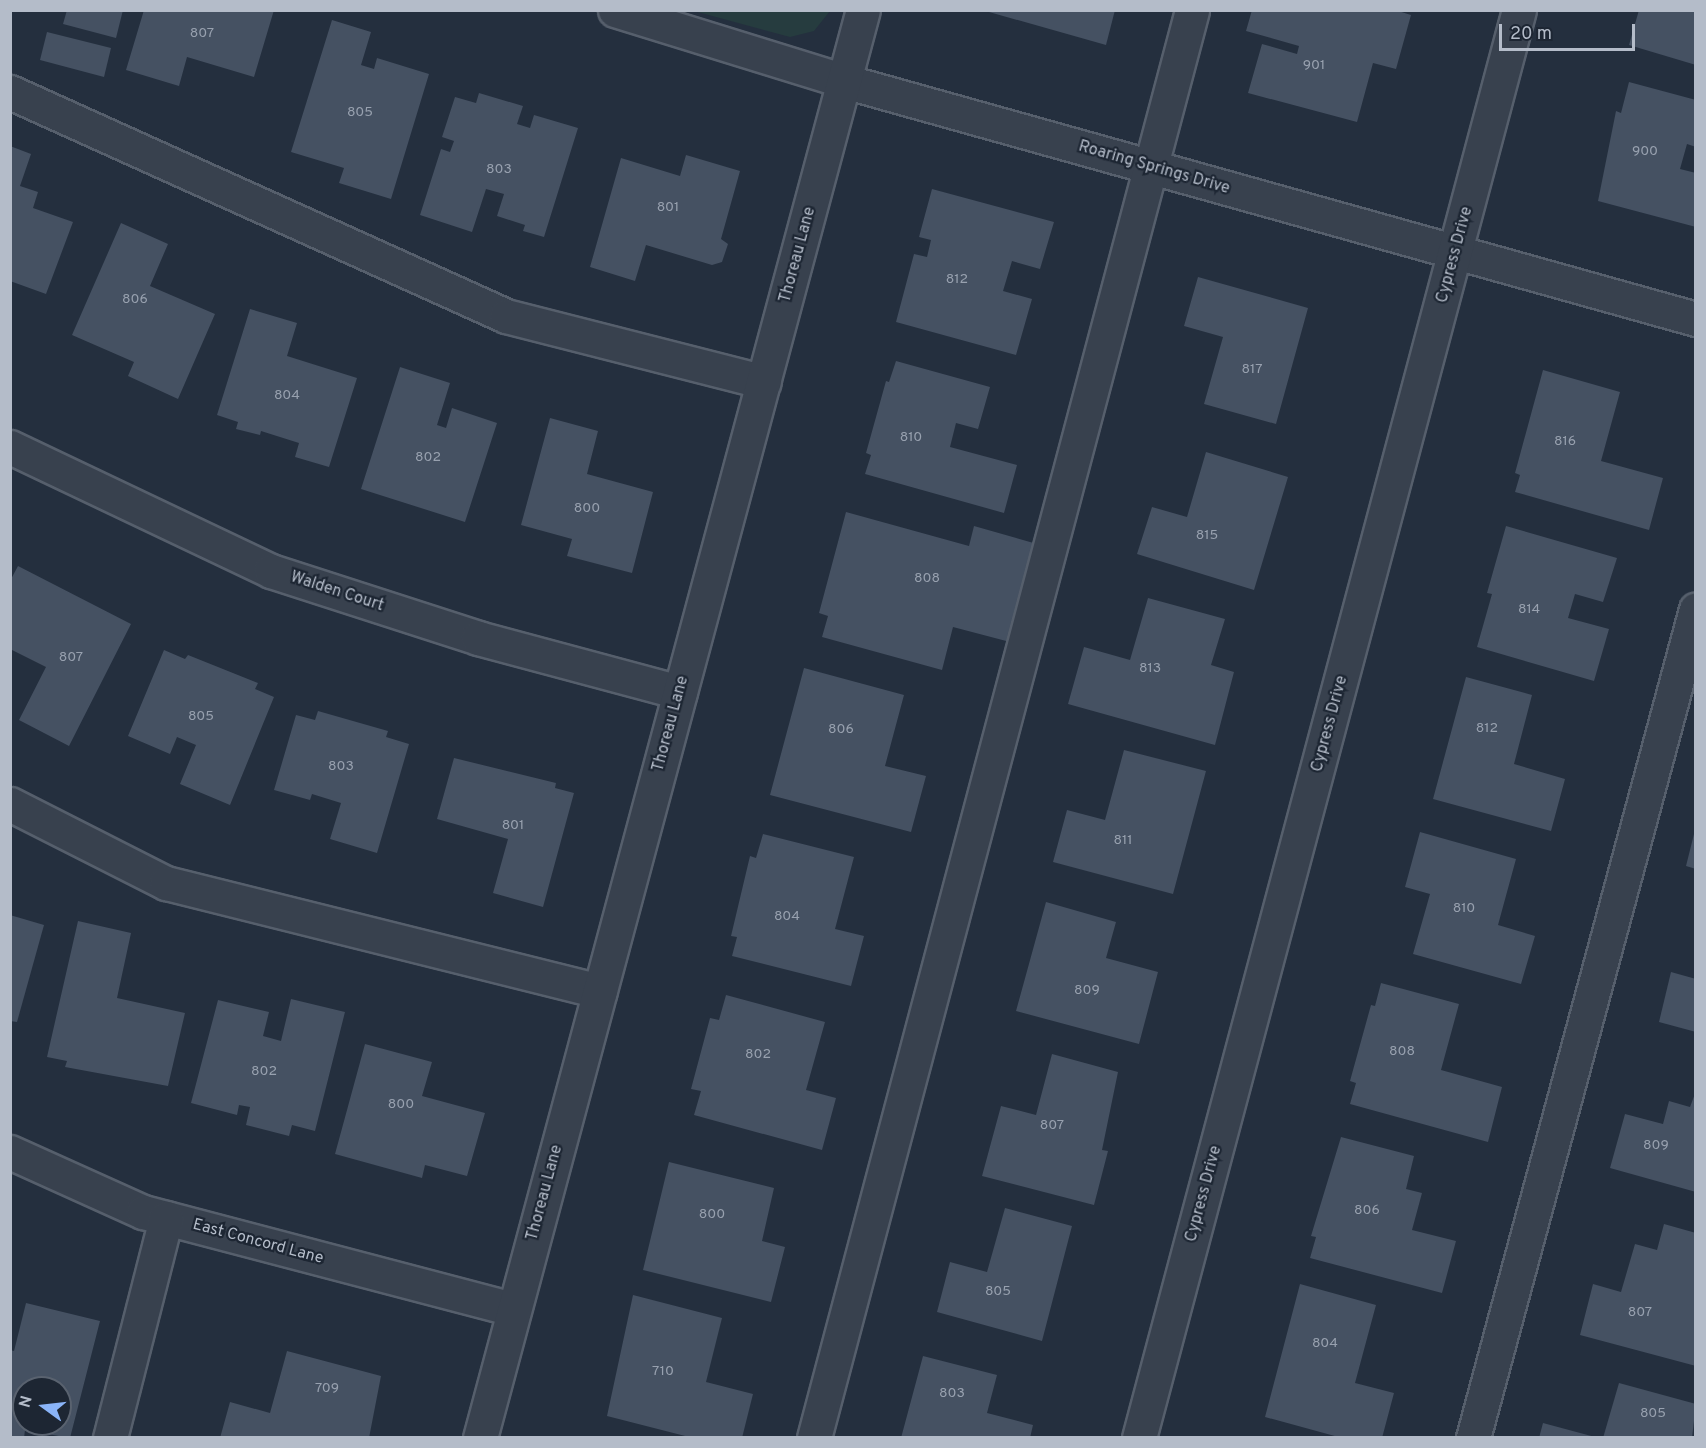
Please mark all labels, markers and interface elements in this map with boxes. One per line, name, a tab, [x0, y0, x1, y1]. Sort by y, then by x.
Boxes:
scale bar	[1502, 12, 1638, 50]
text: 20 m	[1510, 23, 1552, 46]
house number: 807	[190, 26, 214, 42]
house number: 901	[1303, 58, 1325, 74]
house number: 805	[347, 105, 373, 121]
street label: Roaring Springs Drive	[1076, 137, 1232, 199]
house number: 900	[1632, 144, 1658, 160]
house number: 803	[486, 162, 512, 178]
house number: 801	[657, 200, 679, 216]
street label: Thoreau Lane	[776, 205, 820, 305]
street label: Cypress Drive	[1433, 205, 1477, 305]
house number: 812	[946, 272, 968, 288]
house number: 806	[122, 292, 148, 308]
house number: 817	[1242, 362, 1262, 378]
house number: 804	[274, 388, 300, 404]
house number: 810	[900, 430, 922, 446]
house number: 816	[1554, 434, 1576, 450]
house number: 802	[415, 450, 441, 466]
house number: 800	[574, 501, 600, 517]
house number: 815	[1196, 528, 1218, 544]
street label: Walden Court	[288, 568, 386, 616]
house number: 808	[914, 571, 940, 587]
house number: 814	[1518, 602, 1540, 618]
house number: 807	[59, 650, 83, 666]
house number: 813	[1139, 661, 1161, 677]
street label: Thoreau Lane	[649, 674, 693, 774]
street label: Cypress Drive	[1308, 674, 1352, 774]
house number: 805	[188, 709, 214, 725]
house number: 812	[1476, 721, 1498, 737]
house number: 806	[828, 722, 854, 738]
house number: 803	[328, 759, 354, 775]
house number: 801	[502, 818, 524, 834]
house number: 811	[1114, 833, 1132, 849]
house number: 810	[1453, 901, 1475, 917]
house number: 804	[774, 909, 800, 925]
house number: 809	[1074, 983, 1100, 999]
house number: 808	[1389, 1044, 1415, 1060]
house number: 802	[745, 1047, 771, 1063]
house number: 802	[251, 1064, 277, 1080]
house number: 800	[388, 1097, 414, 1113]
house number: 807	[1040, 1118, 1064, 1134]
house number: 809	[1643, 1138, 1669, 1154]
street label: Thoreau Lane	[523, 1143, 567, 1243]
street label: Cypress Drive	[1182, 1144, 1226, 1244]
house number: 806	[1354, 1203, 1380, 1219]
house number: 800	[699, 1207, 725, 1223]
street label: East Concord Lane	[191, 1215, 325, 1269]
house number: 805	[985, 1284, 1011, 1300]
house number: 807	[1628, 1305, 1652, 1321]
house number: 804	[1312, 1336, 1338, 1352]
house number: 710	[652, 1364, 674, 1380]
north arrow	[12, 1376, 72, 1436]
house number: 709	[315, 1381, 339, 1397]
house number: 803	[939, 1386, 965, 1402]
text: N	[15, 1394, 38, 1410]
house number: 805	[1640, 1406, 1666, 1422]

